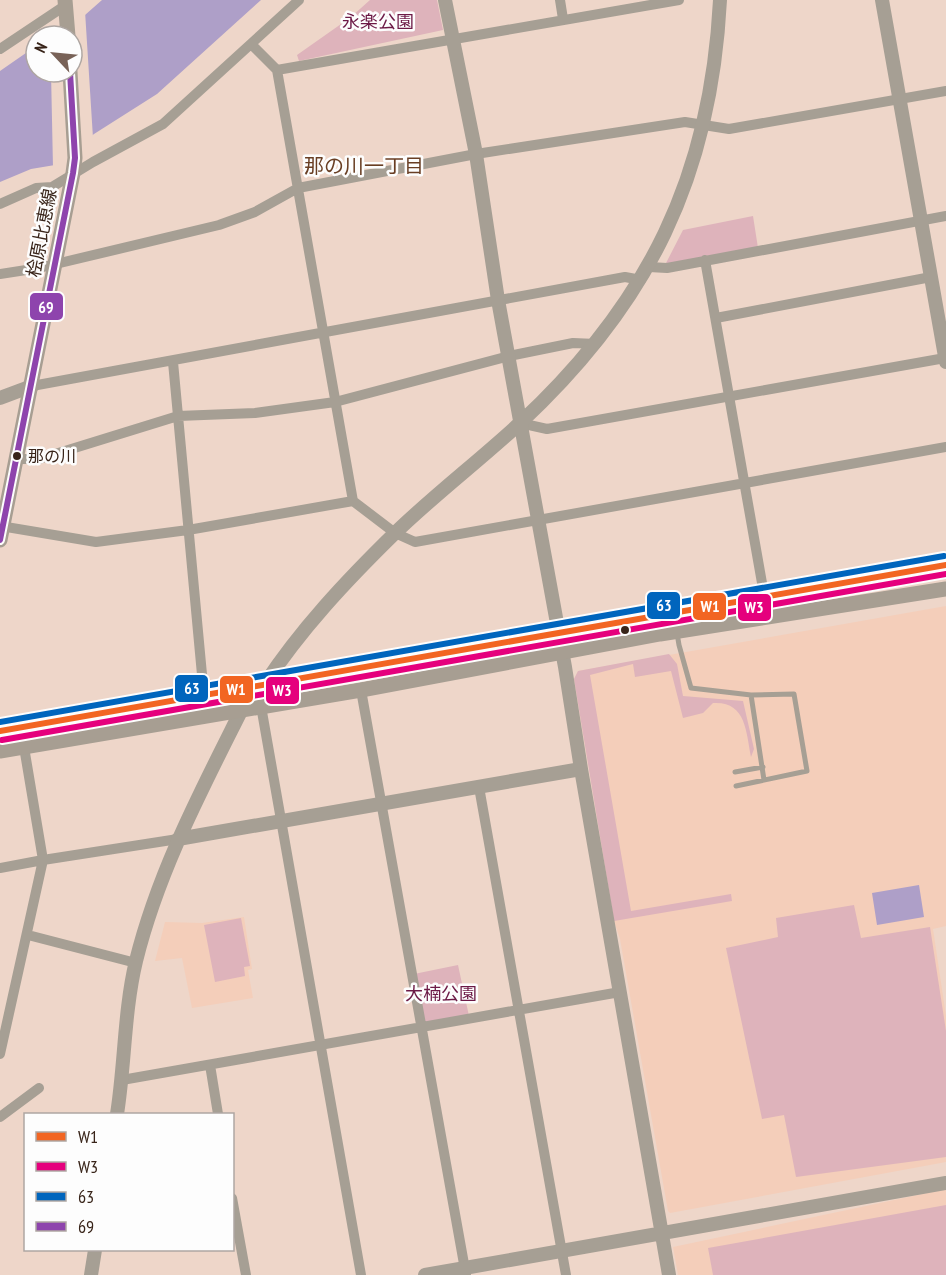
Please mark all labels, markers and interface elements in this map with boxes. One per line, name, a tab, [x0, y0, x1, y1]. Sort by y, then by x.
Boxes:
park label: 永楽公園	[342, 10, 414, 33]
north arrow	[24, 24, 84, 84]
text: N	[30, 39, 51, 56]
district label: 那の川一丁目	[304, 153, 424, 179]
street label: 桧原比恵線	[22, 187, 61, 279]
line badge: 69	[29, 292, 64, 321]
text: 69	[38, 297, 54, 317]
place label: 那の川	[28, 446, 76, 466]
marker: 那の川	[11, 450, 23, 462]
line badge: 63	[646, 591, 681, 620]
line badge: W1	[692, 592, 727, 621]
line badge: W3	[737, 593, 772, 622]
text: 63	[656, 595, 672, 615]
text: W1	[699, 596, 720, 616]
text: W3	[743, 597, 764, 617]
unlabelled marker	[619, 624, 631, 636]
line badge: 63	[174, 674, 209, 703]
line badge: W1	[219, 675, 254, 704]
line badge: W3	[265, 676, 300, 705]
text: 63	[184, 678, 200, 698]
text: W1	[225, 679, 246, 699]
text: W3	[271, 680, 292, 700]
park label: 大楠公園	[405, 982, 477, 1005]
legend	[24, 1113, 234, 1251]
text: W1	[78, 1125, 98, 1148]
text: W3	[78, 1155, 98, 1178]
text: 63	[78, 1185, 94, 1208]
text: 69	[78, 1215, 94, 1238]

